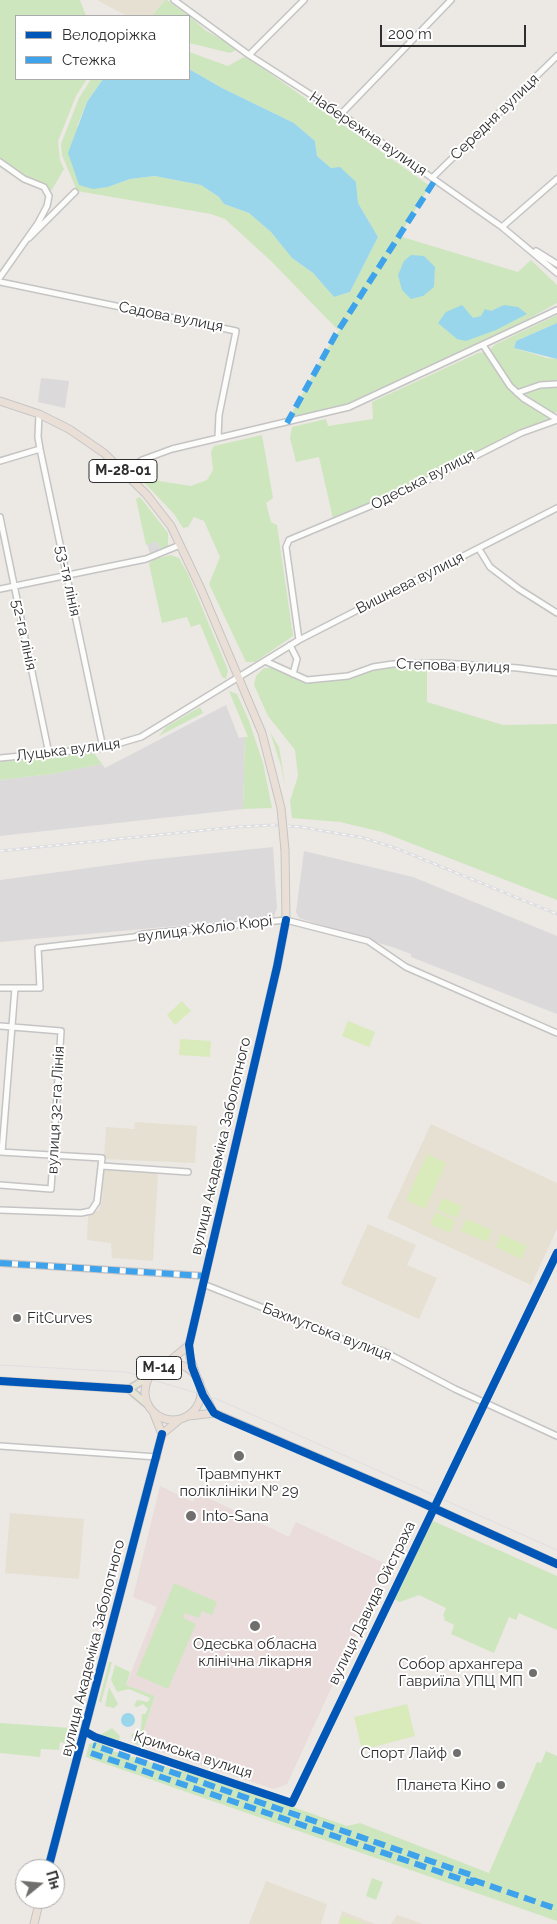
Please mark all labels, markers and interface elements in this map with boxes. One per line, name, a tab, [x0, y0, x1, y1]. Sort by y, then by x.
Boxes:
legend	[15, 15, 190, 80]
scale bar	[382, 15, 528, 47]
text: 200 m	[388, 25, 432, 43]
text: Велодоріжка	[62, 26, 156, 44]
text: Стежка	[62, 51, 116, 69]
street label: Середня вулиця	[447, 70, 543, 164]
street label: Набережна вулиця	[306, 88, 430, 180]
street label: Садова вулиця	[117, 298, 225, 336]
street label: Одеська вулиця	[368, 446, 478, 514]
road number: М-28-01	[89, 460, 157, 482]
street label: 53-тя лінія	[52, 544, 84, 618]
street label: Вишнева вулиця	[353, 548, 467, 618]
street label: 52-га лінія	[8, 598, 40, 672]
street label: Степова вулиця	[396, 655, 510, 677]
street label: Луцька вулиця	[15, 735, 121, 765]
street label: вулиця Жоліо Кюрі	[137, 912, 273, 946]
street label: вулиця Академіка Заболотного	[187, 1035, 255, 1257]
street label: вулиця 32-га Лінія	[44, 1046, 68, 1174]
street label: Бахмутська вулиця	[260, 1299, 394, 1365]
place label: FitCurves	[27, 1309, 92, 1327]
marker: FitCurves	[11, 1312, 23, 1324]
road number: М-14	[136, 1356, 182, 1380]
marker: Травмпункт поліклініки № 29	[232, 1449, 246, 1463]
place label: Травмпункт поліклініки № 29	[180, 1465, 298, 1500]
place label: Into-Sana	[202, 1507, 269, 1525]
marker: Into-Sana	[184, 1509, 198, 1523]
street label: вулиця Давида Ойстраха	[325, 1518, 419, 1688]
street label: вулиця Академіка Заболотного	[57, 1538, 129, 1758]
marker: Одеська обласна клінічна лікарня	[248, 1619, 262, 1633]
place label: Одеська обласна клінічна лікарня	[193, 1635, 317, 1670]
place label: Собор архангера Гавриїла УПЦ МП	[398, 1655, 523, 1690]
marker: Собор архангера Гавриїла УПЦ МП	[527, 1667, 539, 1679]
street label: Кримська вулиця	[131, 1727, 255, 1783]
place label: Спорт Лайф	[361, 1744, 447, 1762]
marker: Спорт Лайф	[451, 1747, 463, 1759]
place label: Планета Кіно	[396, 1776, 491, 1794]
marker: Планета Кіно	[495, 1779, 507, 1791]
north arrow	[15, 1859, 65, 1909]
text: Пн	[43, 1869, 64, 1891]

